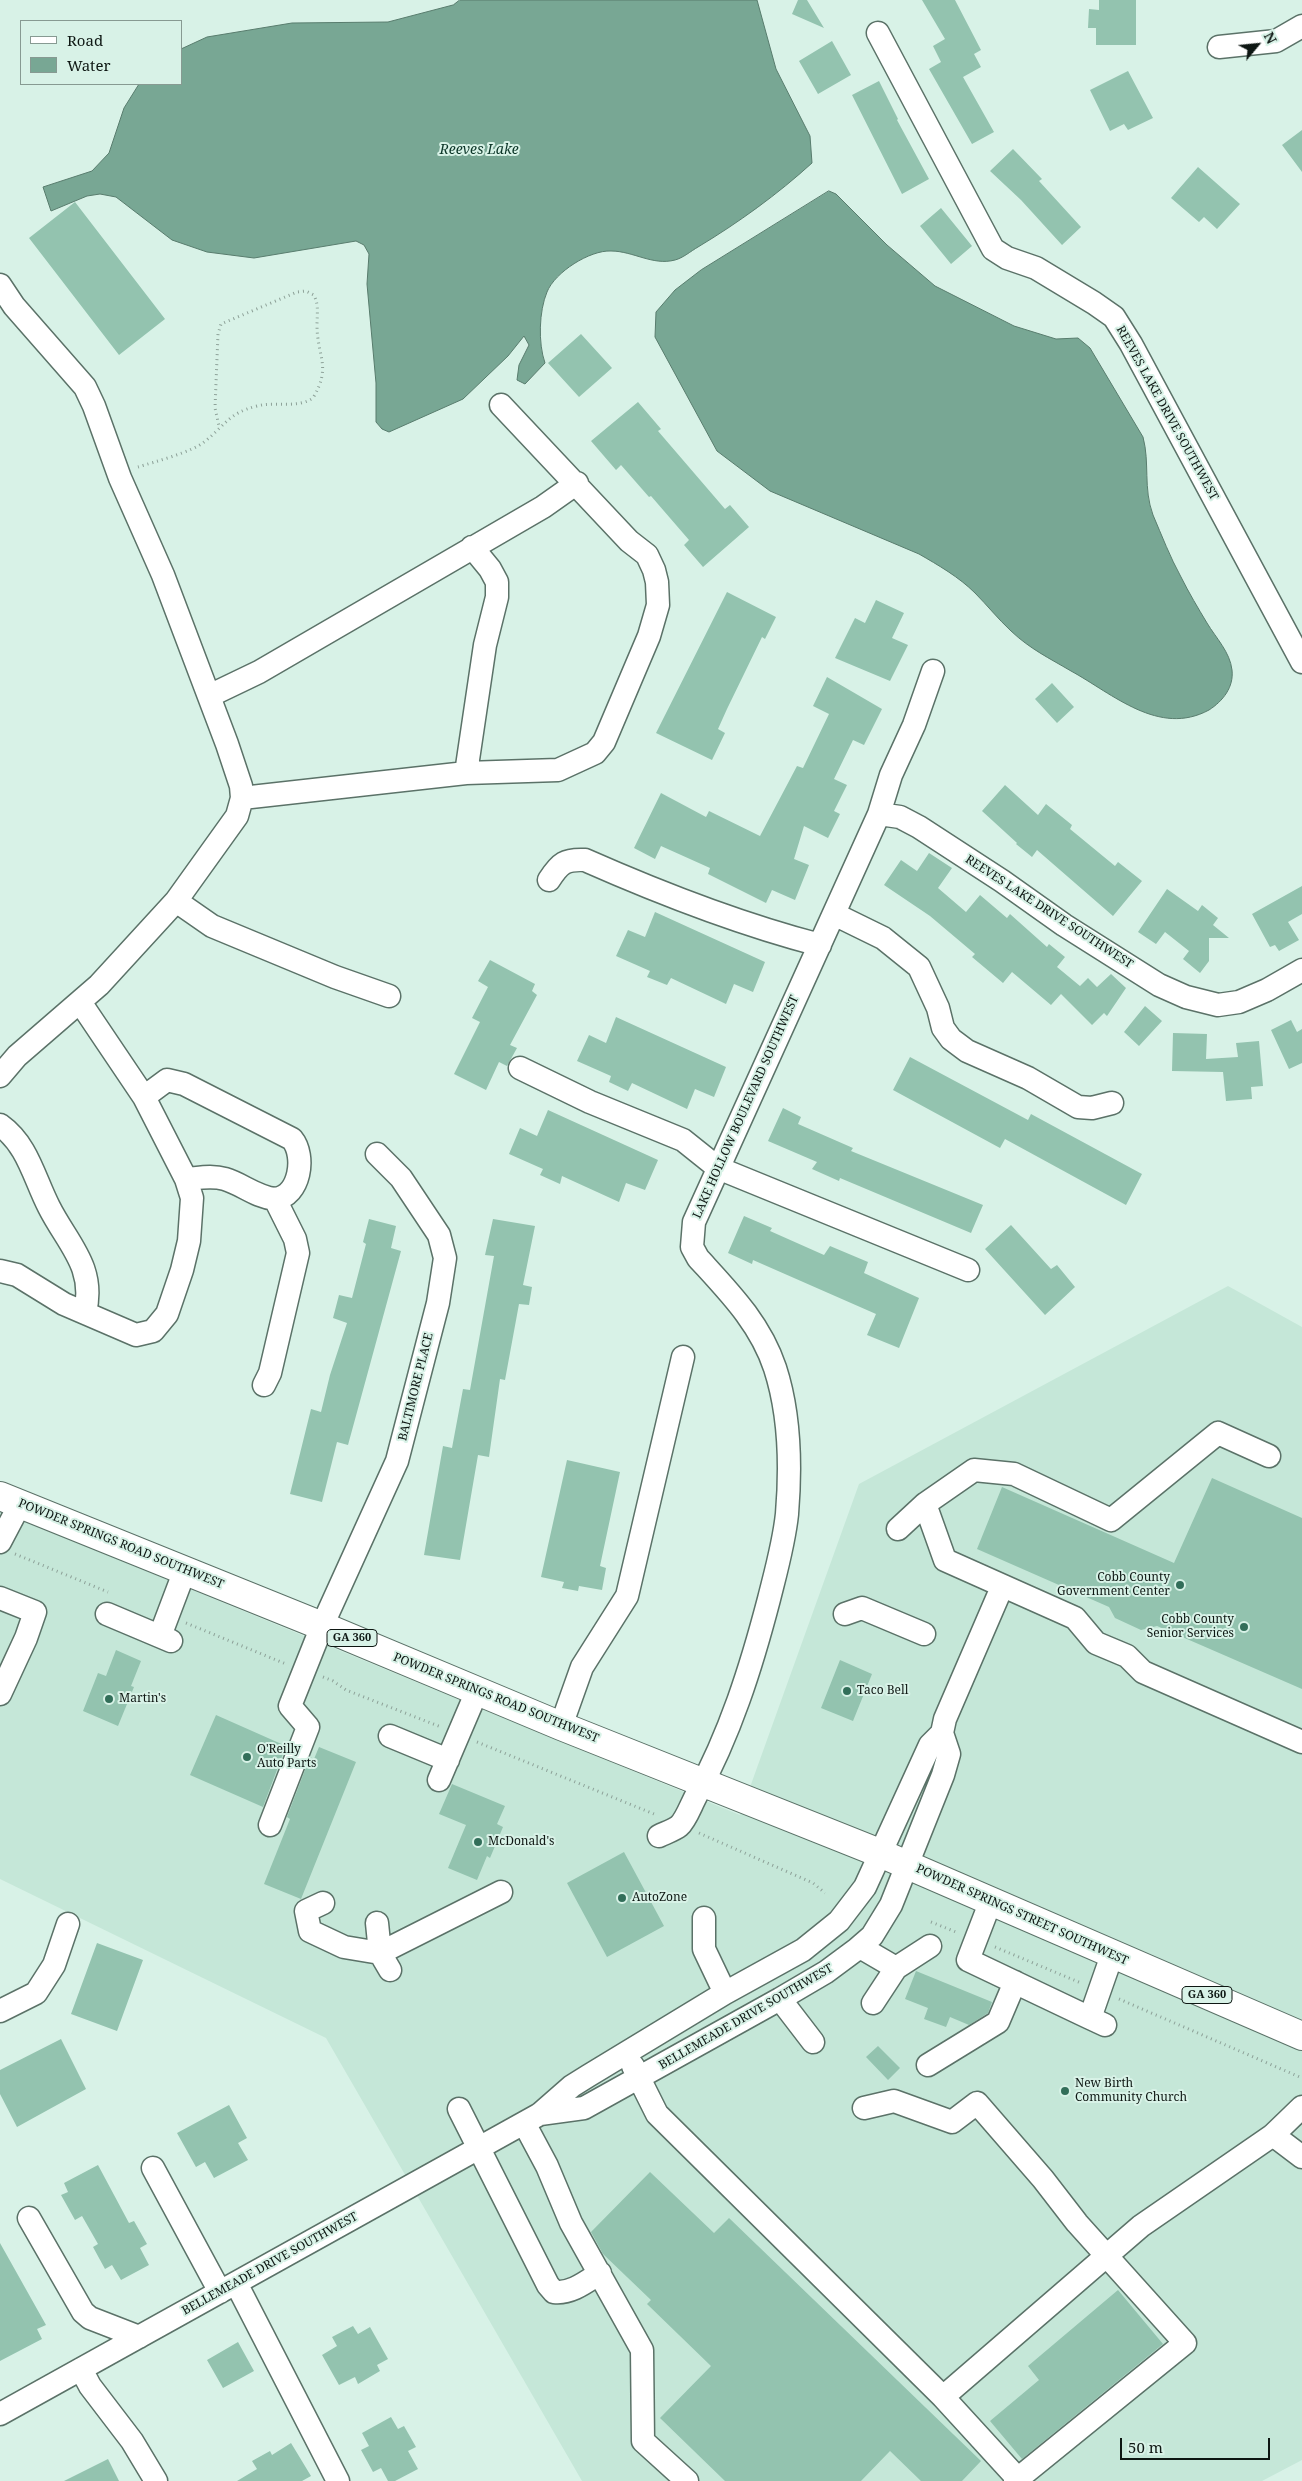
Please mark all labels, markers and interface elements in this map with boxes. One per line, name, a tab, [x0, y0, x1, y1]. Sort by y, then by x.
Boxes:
legend	[20, 20, 182, 85]
north arrow	[1232, 20, 1282, 70]
text: N	[1260, 28, 1282, 47]
text: Road	[67, 30, 103, 50]
text: Water	[67, 55, 110, 75]
water label: Reeves Lake	[439, 142, 519, 158]
street label: REEVES LAKE DRIVE SOUTHWEST	[1113, 323, 1221, 503]
street label: REEVES LAKE DRIVE SOUTHWEST	[962, 852, 1136, 972]
street label: LAKE HOLLOW BOULEVARD SOUTHWEST	[690, 993, 802, 1221]
street label: BALTIMORE PLACE	[396, 1331, 436, 1443]
street label: POWDER SPRINGS ROAD SOUTHWEST	[16, 1496, 226, 1592]
place label: Cobb County Government Center	[1057, 1571, 1170, 1599]
marker: Cobb County Government Center	[1174, 1579, 1186, 1591]
place label: Cobb County Senior Services	[1147, 1613, 1234, 1641]
marker: Cobb County Senior Services	[1238, 1621, 1250, 1633]
road number: GA 360	[327, 1630, 377, 1646]
street label: POWDER SPRINGS ROAD SOUTHWEST	[391, 1650, 601, 1746]
place label: Taco Bell	[857, 1684, 908, 1698]
marker: Taco Bell	[841, 1685, 853, 1697]
place label: Martin's	[119, 1692, 166, 1706]
marker: Martin's	[103, 1693, 115, 1705]
place label: O'Reilly Auto Parts	[257, 1743, 316, 1771]
marker: O'Reilly Auto Parts	[241, 1751, 253, 1763]
place label: McDonald's	[488, 1835, 554, 1849]
marker: McDonald's	[472, 1836, 484, 1848]
street label: POWDER SPRINGS STREET SOUTHWEST	[914, 1862, 1130, 1968]
place label: AutoZone	[632, 1891, 687, 1905]
marker: AutoZone	[616, 1892, 628, 1904]
street label: BELLEMEADE DRIVE SOUTHWEST	[656, 1961, 836, 2073]
road number: GA 360	[1182, 1986, 1232, 2004]
place label: New Birth Community Church	[1075, 2077, 1187, 2105]
marker: New Birth Community Church	[1059, 2085, 1071, 2097]
street label: BELLEMEADE DRIVE SOUTHWEST	[180, 2210, 360, 2318]
scale bar	[1122, 2428, 1272, 2460]
text: 50 m	[1128, 2437, 1163, 2457]

